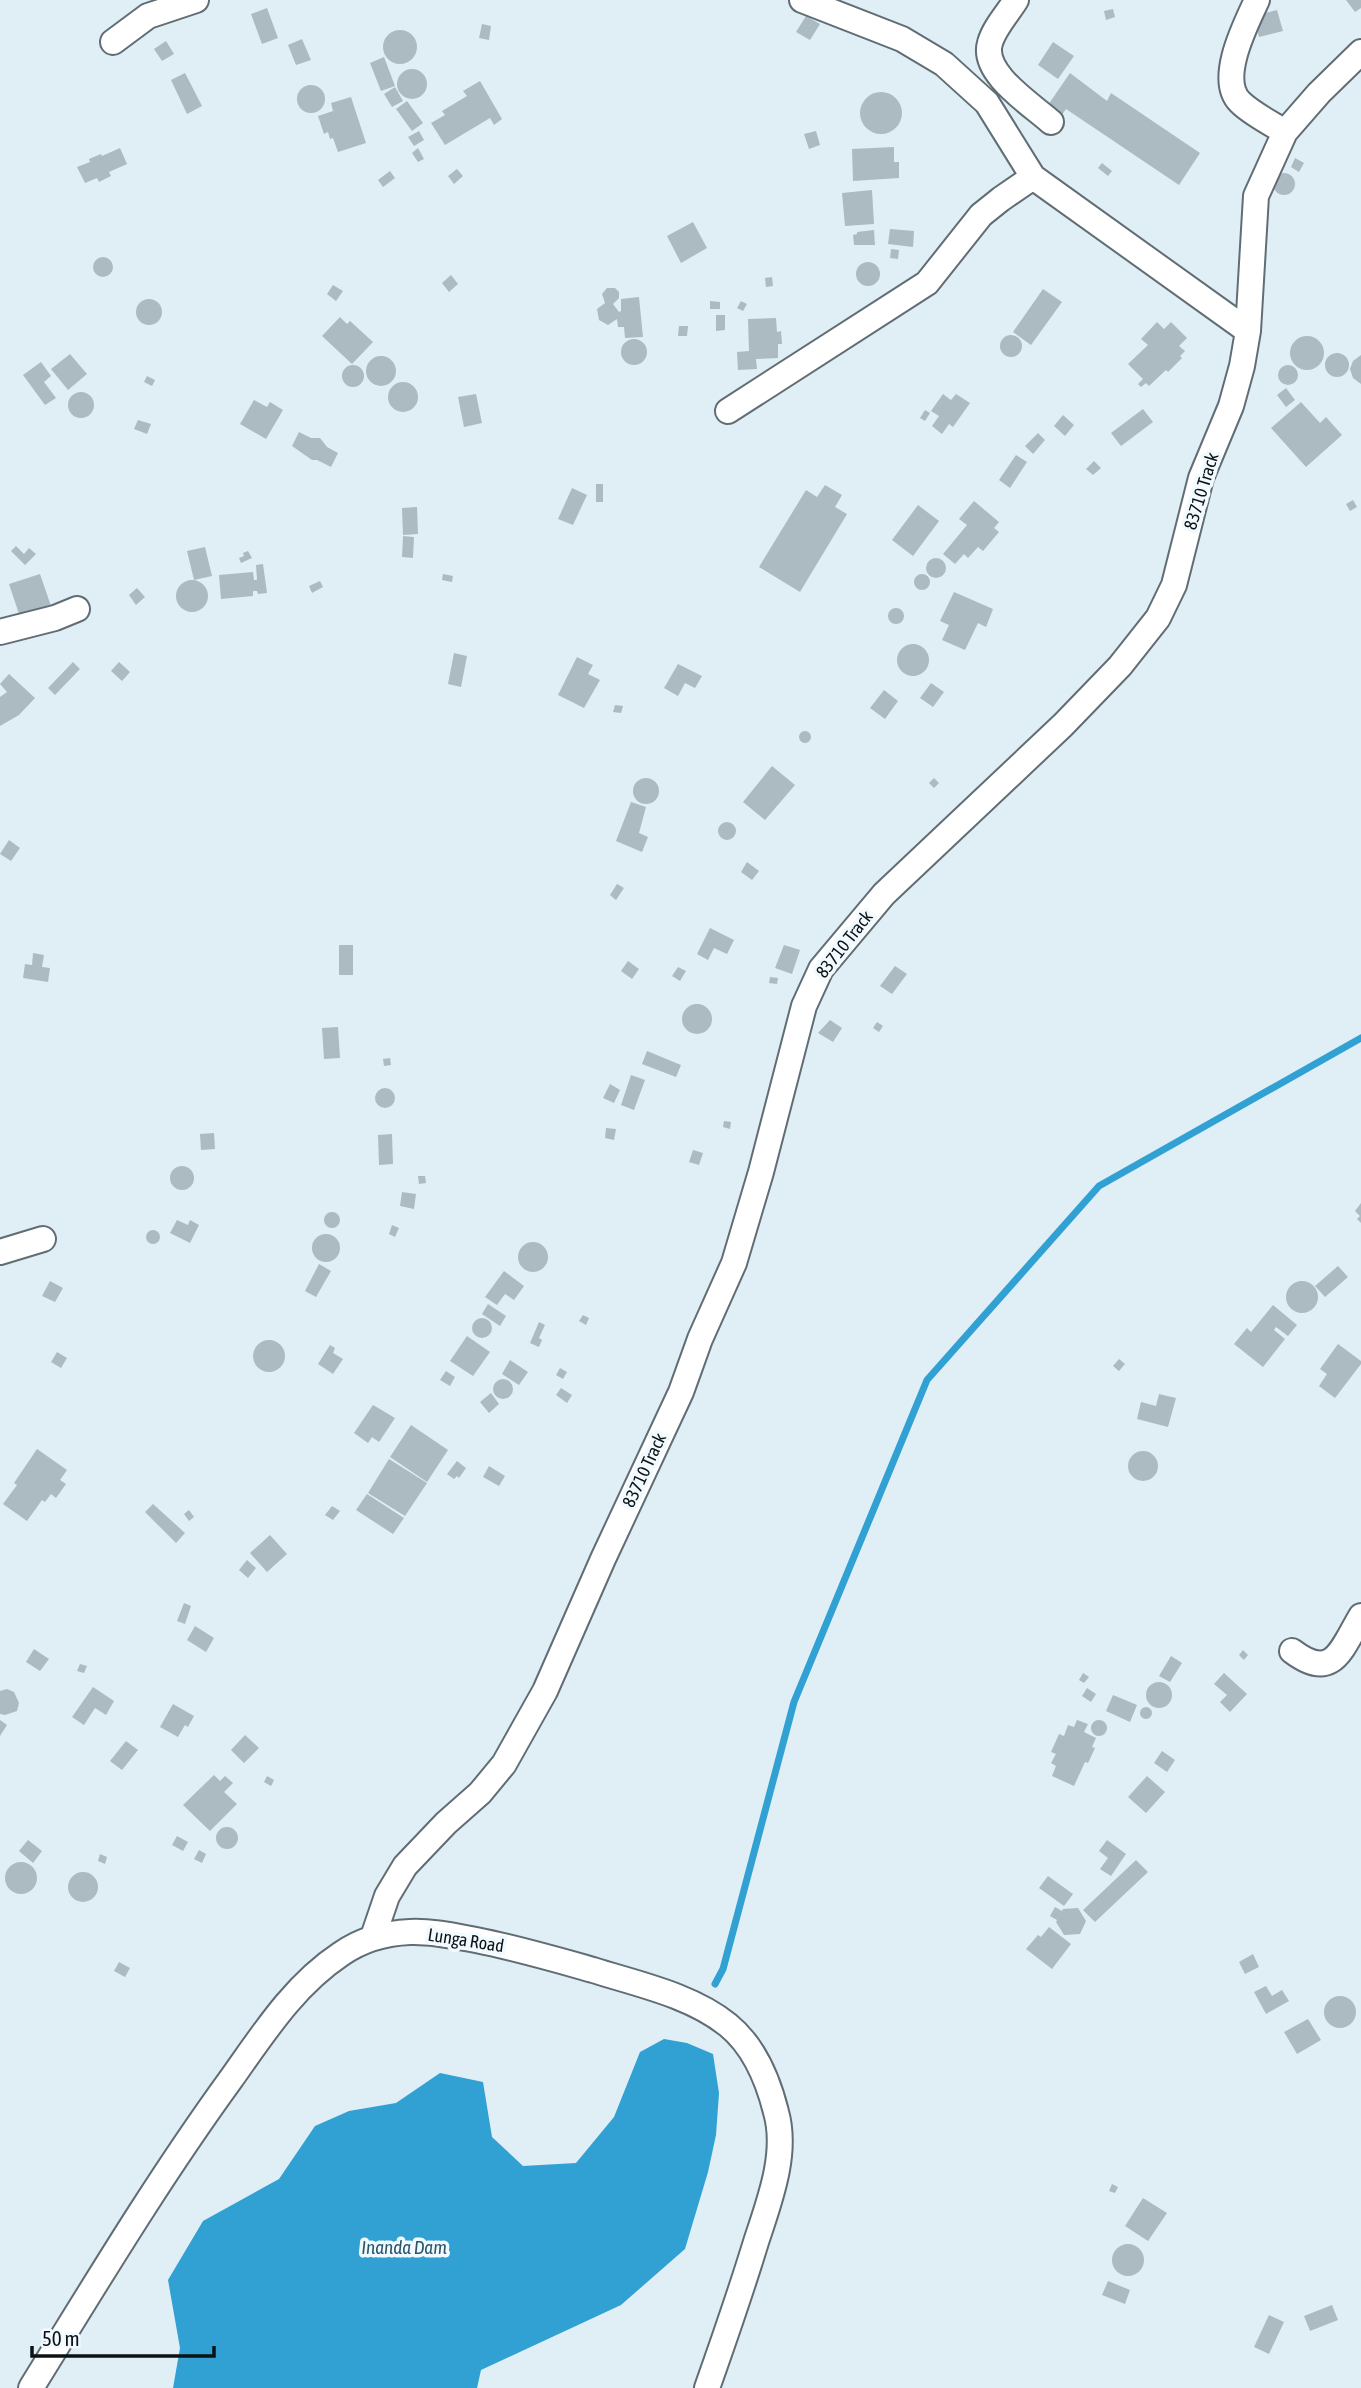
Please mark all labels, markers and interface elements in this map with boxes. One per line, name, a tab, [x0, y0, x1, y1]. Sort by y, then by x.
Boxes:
street label: 83710 Track	[1179, 450, 1223, 532]
street label: 83710 Track	[811, 906, 877, 982]
street label: 83710 Track	[618, 1429, 670, 1510]
street label: Lunga Road	[426, 1924, 506, 1956]
water label: Inanda Dam	[361, 2236, 447, 2258]
scale bar	[32, 2314, 214, 2358]
text: 50 m	[42, 2326, 80, 2350]

